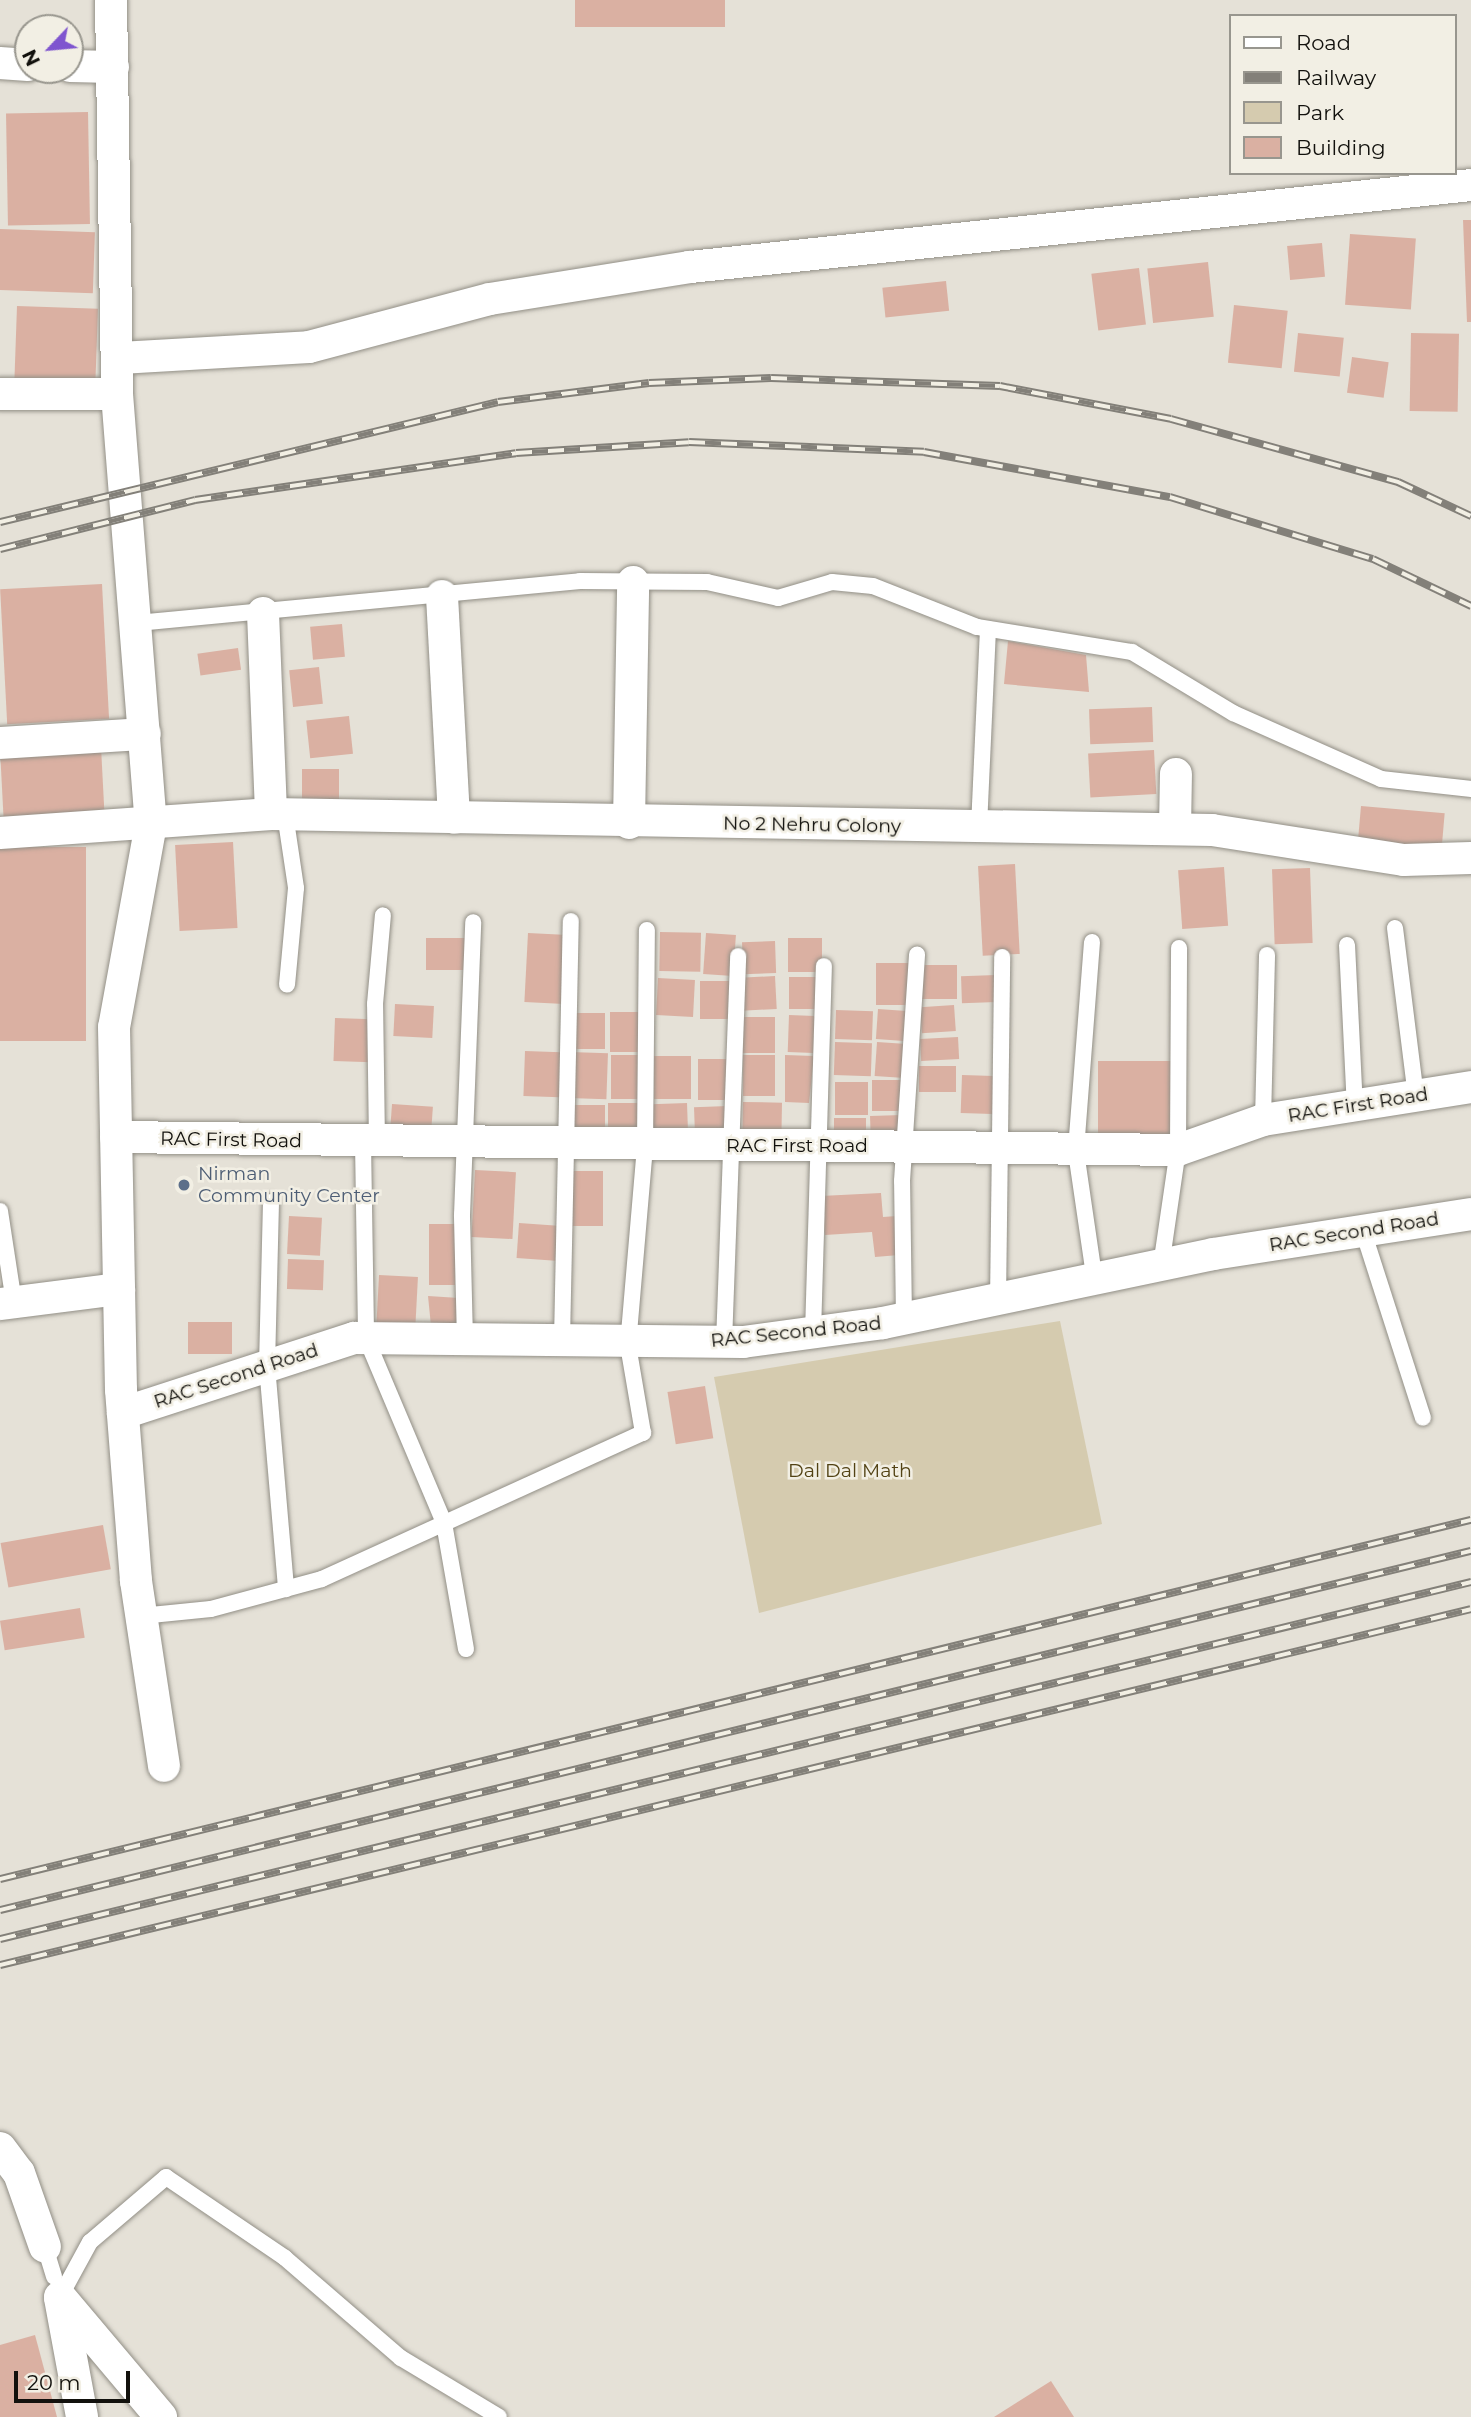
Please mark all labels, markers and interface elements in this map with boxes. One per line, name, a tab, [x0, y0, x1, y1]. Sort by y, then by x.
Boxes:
north arrow	[14, 14, 84, 84]
legend	[1230, 14, 1457, 175]
text: Road	[1296, 30, 1351, 55]
text: N	[18, 46, 45, 69]
text: Railway	[1296, 65, 1376, 90]
text: Park	[1296, 100, 1344, 125]
text: Building	[1296, 135, 1386, 160]
street label: No 2 Nehru Colony	[723, 812, 901, 838]
street label: RAC First Road	[1286, 1083, 1430, 1127]
street label: RAC First Road	[160, 1127, 302, 1153]
street label: RAC First Road	[726, 1135, 868, 1157]
place label: Nirman Community Center	[198, 1163, 380, 1207]
marker: Nirman Community Center	[176, 1177, 192, 1193]
street label: RAC Second Road	[1267, 1207, 1441, 1257]
street label: RAC Second Road	[709, 1312, 883, 1352]
street label: RAC Second Road	[151, 1339, 321, 1413]
park label: Dal Dal Math	[788, 1460, 912, 1482]
scale bar	[18, 2358, 133, 2402]
text: 20 m	[27, 2370, 81, 2395]

